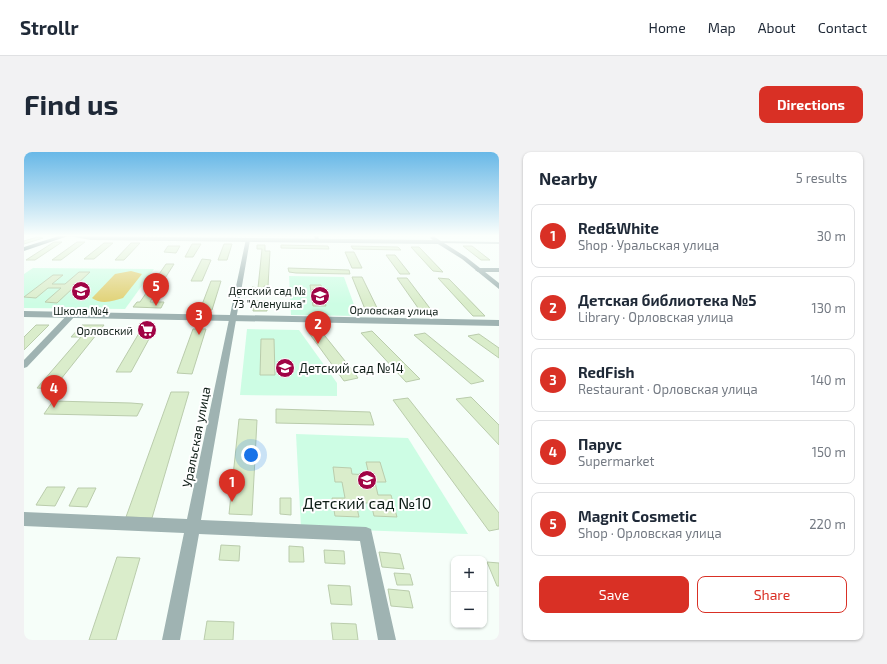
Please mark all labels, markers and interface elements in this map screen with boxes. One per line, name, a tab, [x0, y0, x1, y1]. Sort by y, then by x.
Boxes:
text: Strollr	[20, 16, 79, 39]
text: Home	[649, 19, 686, 36]
text: Map	[708, 19, 736, 36]
text: About	[758, 19, 796, 36]
text: Contact	[818, 19, 867, 36]
button: Directions	[759, 86, 863, 123]
text: Find us	[24, 87, 118, 121]
text: Nearby	[539, 168, 597, 188]
text: 5 results	[796, 170, 847, 186]
text: Red&White	[578, 219, 659, 237]
text: 1	[550, 228, 556, 244]
text: 30 m	[817, 228, 846, 244]
text: Shop · Уральская улица	[578, 237, 719, 253]
pin: 5	[143, 273, 169, 306]
school or university icon: Школа №4	[70, 280, 92, 302]
place label: Детский сад № 73 "Аленушка"	[229, 284, 306, 311]
school or university icon: Детский сад № 73 "Аленушка"	[309, 285, 331, 307]
text: Детская библиотека №5	[578, 291, 757, 309]
text: 2	[549, 300, 557, 316]
text: 130 m	[811, 300, 846, 316]
pin: 3	[186, 302, 212, 335]
street label: Орловская улица	[349, 303, 439, 318]
place label: Школа №4	[53, 304, 109, 317]
text: Library · Орловская улица	[578, 309, 733, 325]
pin: 2	[305, 311, 331, 344]
supermarket icon: Орловский	[136, 319, 158, 341]
place label: Орловский	[76, 324, 133, 337]
school or university icon: Детский сад №14	[274, 357, 296, 379]
place label: Детский сад №14	[299, 360, 404, 376]
text: RedFish	[578, 363, 635, 381]
text: 3	[549, 372, 557, 388]
text: 140 m	[811, 372, 846, 388]
pin: 4	[41, 375, 67, 408]
text: Restaurant · Орловская улица	[578, 381, 758, 397]
street label: Уральская улица	[178, 385, 214, 489]
text: Парус	[578, 435, 622, 453]
text: 4	[549, 444, 557, 460]
text: 150 m	[812, 444, 846, 460]
your location	[241, 445, 261, 465]
text: Supermarket	[578, 453, 655, 469]
pin: 1	[219, 469, 245, 502]
school or university icon: Детский сад №10	[356, 469, 378, 491]
place label: Детский сад №10	[303, 493, 431, 512]
text: Magnit Cosmetic	[578, 507, 697, 525]
text: 5	[549, 516, 557, 532]
text: 220 m	[809, 516, 846, 532]
text: Shop · Орловская улица	[578, 525, 722, 541]
map controls	[451, 556, 487, 628]
button: +	[451, 556, 487, 592]
button: Save	[539, 576, 689, 613]
button: Share	[697, 576, 847, 613]
button: −	[451, 592, 487, 628]

